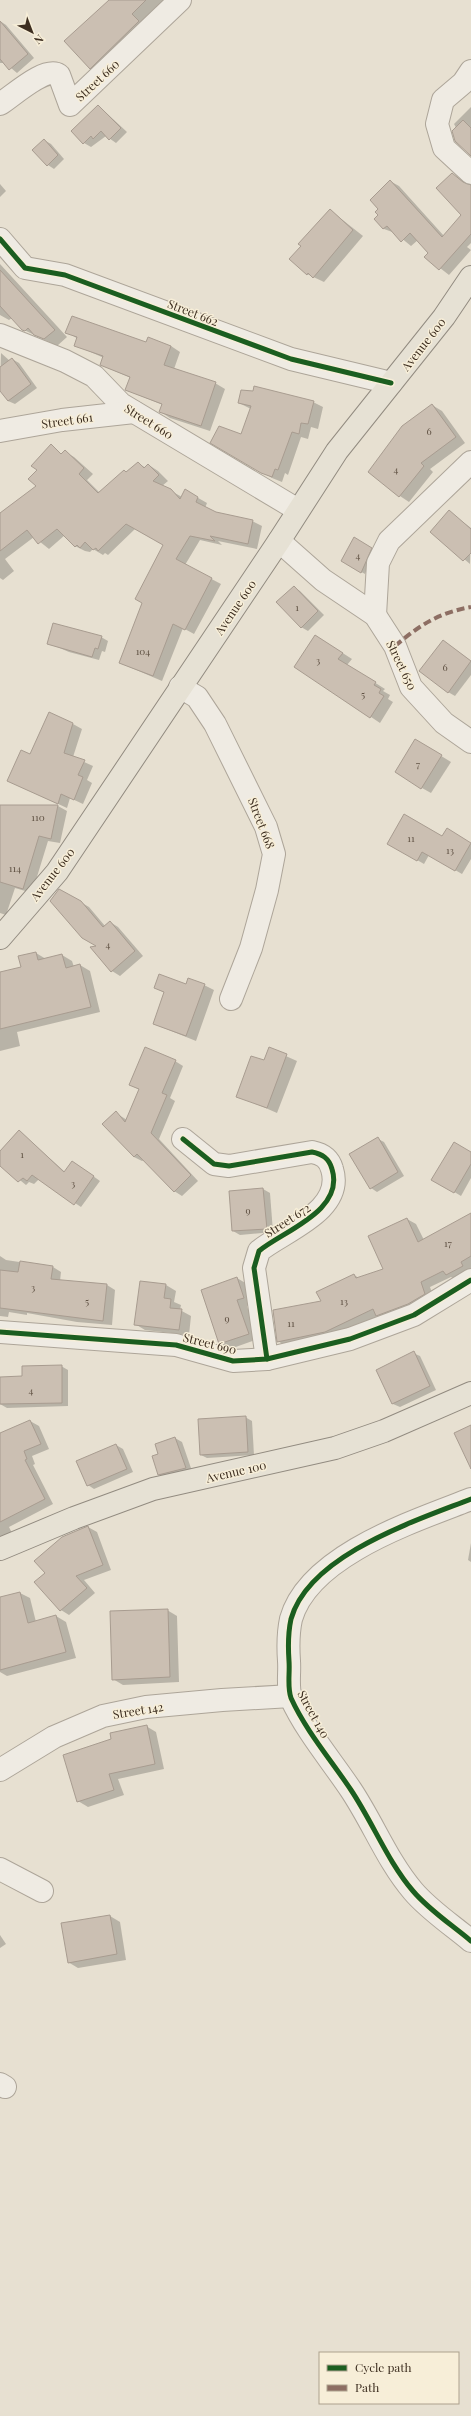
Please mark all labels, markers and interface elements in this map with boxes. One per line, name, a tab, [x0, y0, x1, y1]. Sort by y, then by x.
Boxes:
north arrow	[12, 12, 52, 52]
text: N	[31, 32, 47, 48]
street label: Street 660	[72, 56, 122, 104]
street label: Street 662	[165, 295, 221, 329]
street label: Avenue 600	[397, 314, 449, 375]
street label: Street 660	[122, 400, 176, 442]
street label: Street 661	[40, 408, 94, 432]
house number: 6	[426, 424, 432, 438]
house number: 4	[394, 462, 399, 476]
house number: 4	[356, 548, 361, 562]
street label: Avenue 600	[210, 576, 259, 639]
house number: 1	[295, 600, 299, 614]
street label: Street 650	[383, 637, 421, 693]
house number: 104	[136, 644, 150, 658]
house number: 3	[316, 653, 321, 667]
house number: 6	[442, 660, 448, 674]
house number: 5	[361, 687, 365, 701]
house number: 7	[416, 757, 420, 771]
street label: Street 668	[245, 795, 279, 851]
house number: 110	[31, 810, 45, 824]
house number: 11	[407, 831, 415, 845]
house number: 13	[446, 843, 455, 857]
street label: Avenue 600	[26, 844, 78, 905]
house number: 114	[9, 861, 21, 875]
house number: 4	[106, 937, 111, 951]
house number: 1	[20, 1147, 24, 1161]
house number: 3	[71, 1176, 76, 1190]
street label: Street 672	[261, 1199, 313, 1241]
house number: 9	[245, 1203, 251, 1217]
house number: 17	[444, 1236, 452, 1250]
house number: 3	[31, 1280, 36, 1294]
house number: 5	[85, 1294, 89, 1308]
house number: 13	[340, 1294, 349, 1308]
house number: 9	[224, 1311, 230, 1325]
house number: 11	[287, 1316, 295, 1330]
street label: Street 690	[182, 1329, 238, 1357]
house number: 4	[29, 1383, 34, 1397]
street label: Avenue 100	[203, 1456, 268, 1486]
street label: Street 140	[294, 1687, 334, 1741]
street label: Street 142	[112, 1698, 165, 1722]
legend	[319, 2352, 459, 2404]
text: Cycle path	[355, 2359, 412, 2375]
text: Path	[355, 2379, 379, 2395]

